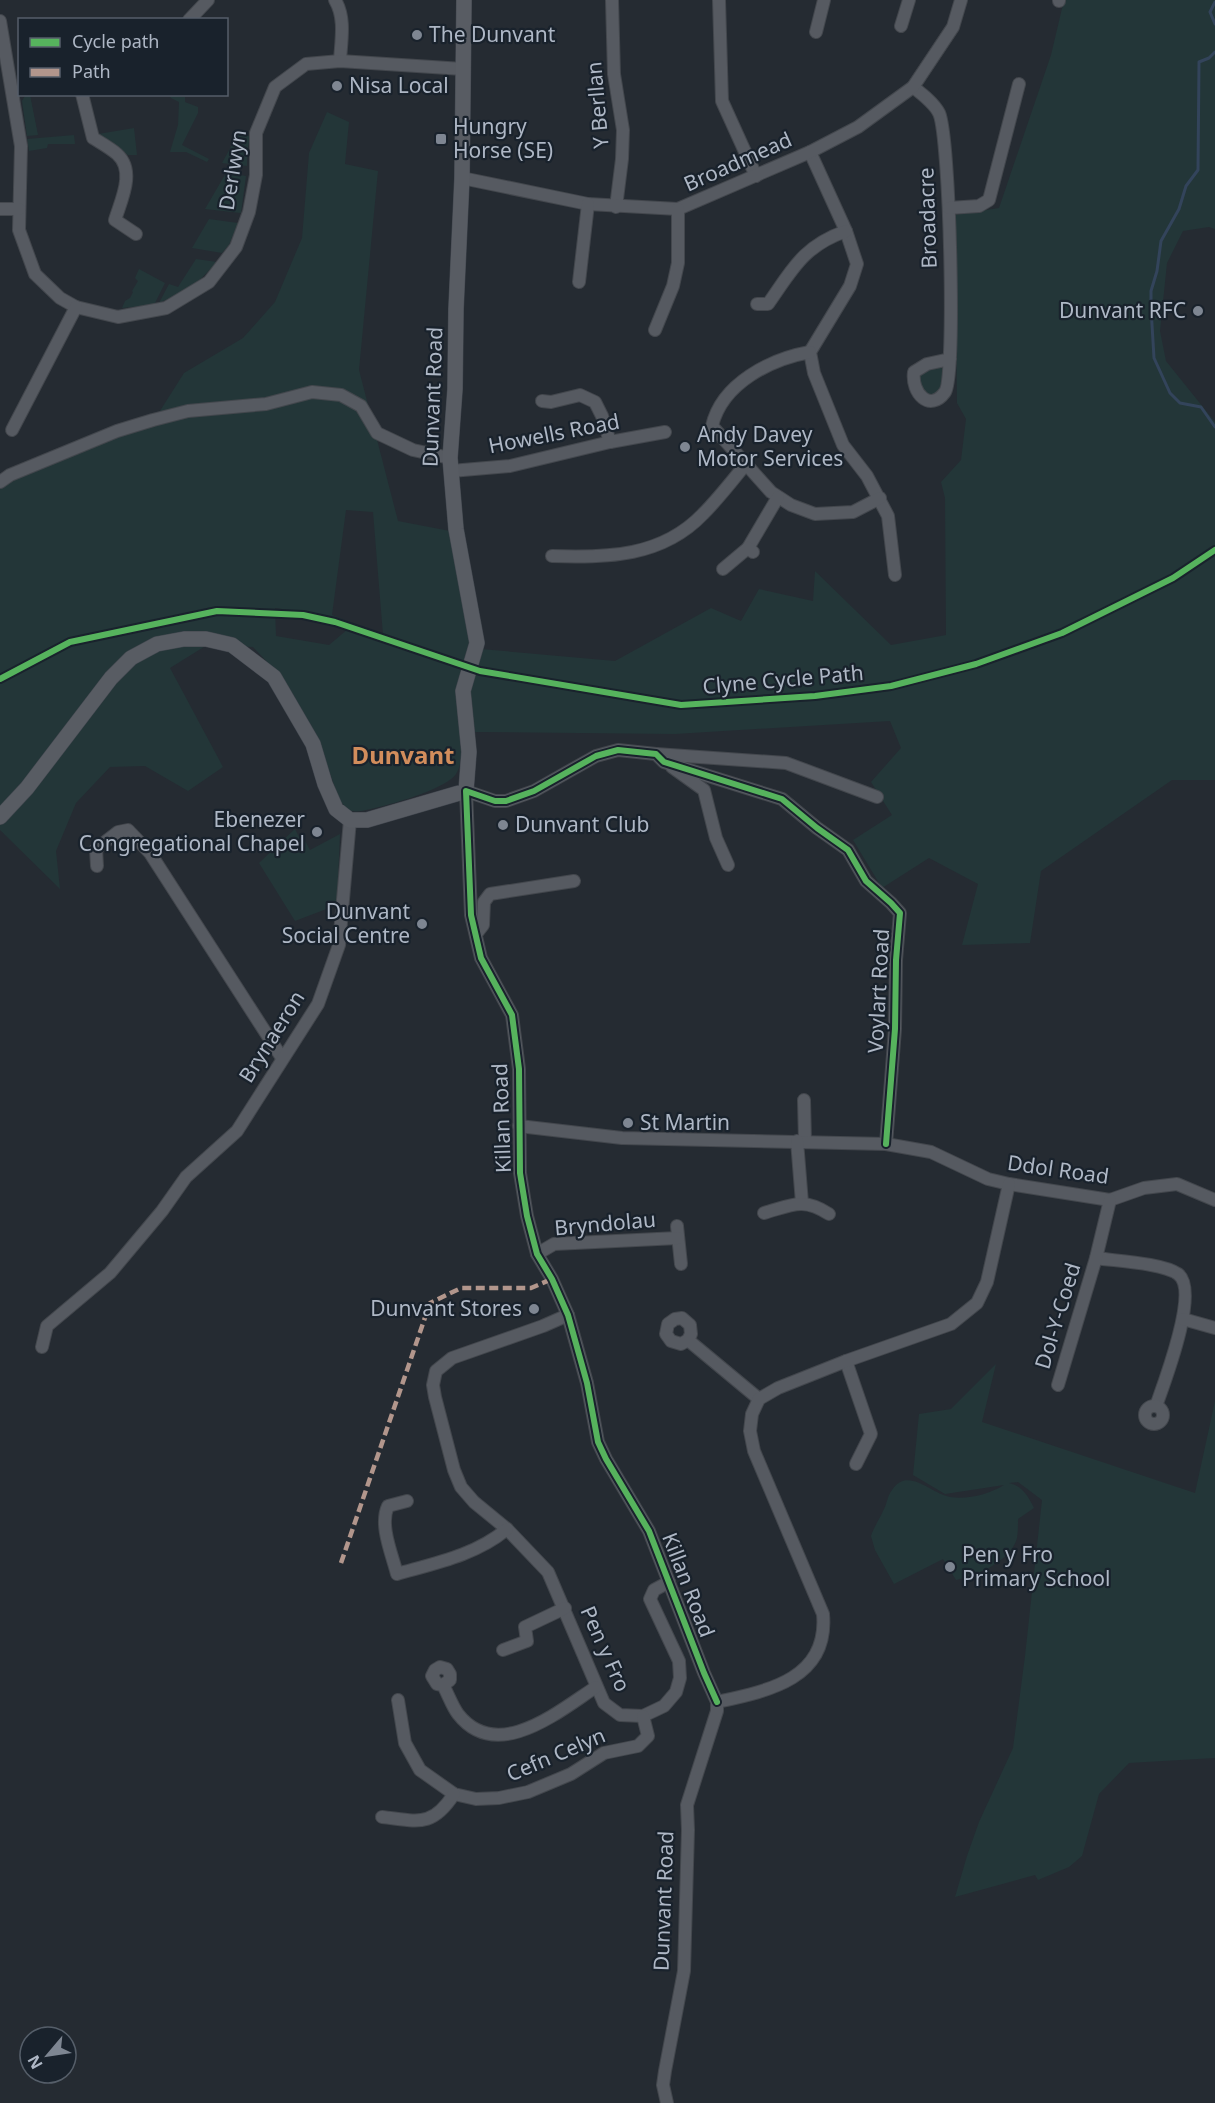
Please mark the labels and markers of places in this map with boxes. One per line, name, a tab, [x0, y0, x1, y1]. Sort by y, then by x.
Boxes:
place label: The Dunvant	[429, 20, 556, 48]
marker: The Dunvant	[410, 28, 424, 42]
place label: Nisa Local	[349, 71, 449, 99]
marker: Nisa Local	[330, 79, 344, 93]
place label: Hungry Horse (SE)	[453, 112, 553, 164]
marker: Hungry Horse (SE)	[434, 132, 448, 146]
place label: Dunvant RFC	[1059, 296, 1186, 324]
marker: Dunvant RFC	[1191, 304, 1205, 318]
place label: Andy Davey Motor Services	[697, 420, 843, 472]
marker: Andy Davey Motor Services	[678, 440, 692, 454]
place label: Ebenezer Congregational Chapel	[79, 805, 305, 857]
place label: Dunvant Club	[515, 810, 649, 838]
marker: Dunvant Club	[496, 818, 510, 832]
marker: Ebenezer Congregational Chapel	[310, 825, 324, 839]
place label: Dunvant Social Centre	[282, 897, 410, 949]
marker: Dunvant Social Centre	[415, 917, 429, 931]
place label: St Martin	[640, 1108, 730, 1136]
marker: St Martin	[621, 1116, 635, 1130]
place label: Dunvant Stores	[370, 1294, 522, 1322]
marker: Dunvant Stores	[527, 1302, 541, 1316]
place label: Pen y Fro Primary School	[962, 1540, 1110, 1592]
marker: Pen y Fro Primary School	[943, 1560, 957, 1574]

